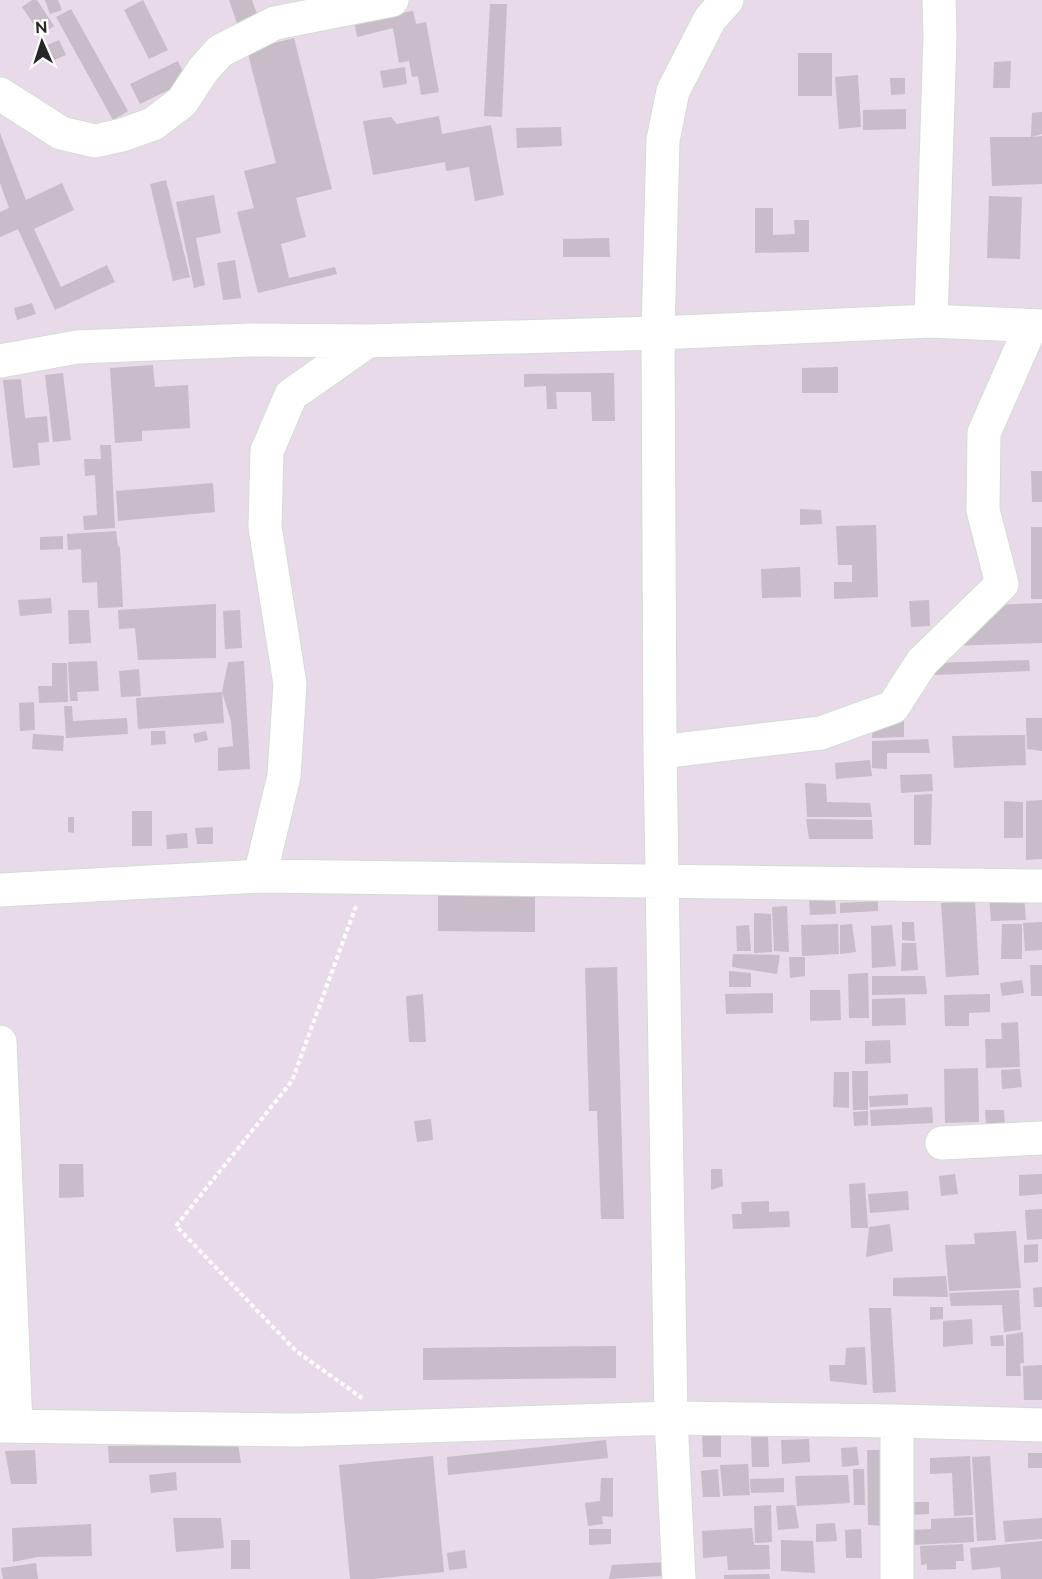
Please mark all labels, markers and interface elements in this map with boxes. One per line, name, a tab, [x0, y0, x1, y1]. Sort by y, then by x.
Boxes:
north arrow	[12, 12, 72, 72]
text: N	[35, 18, 48, 37]

